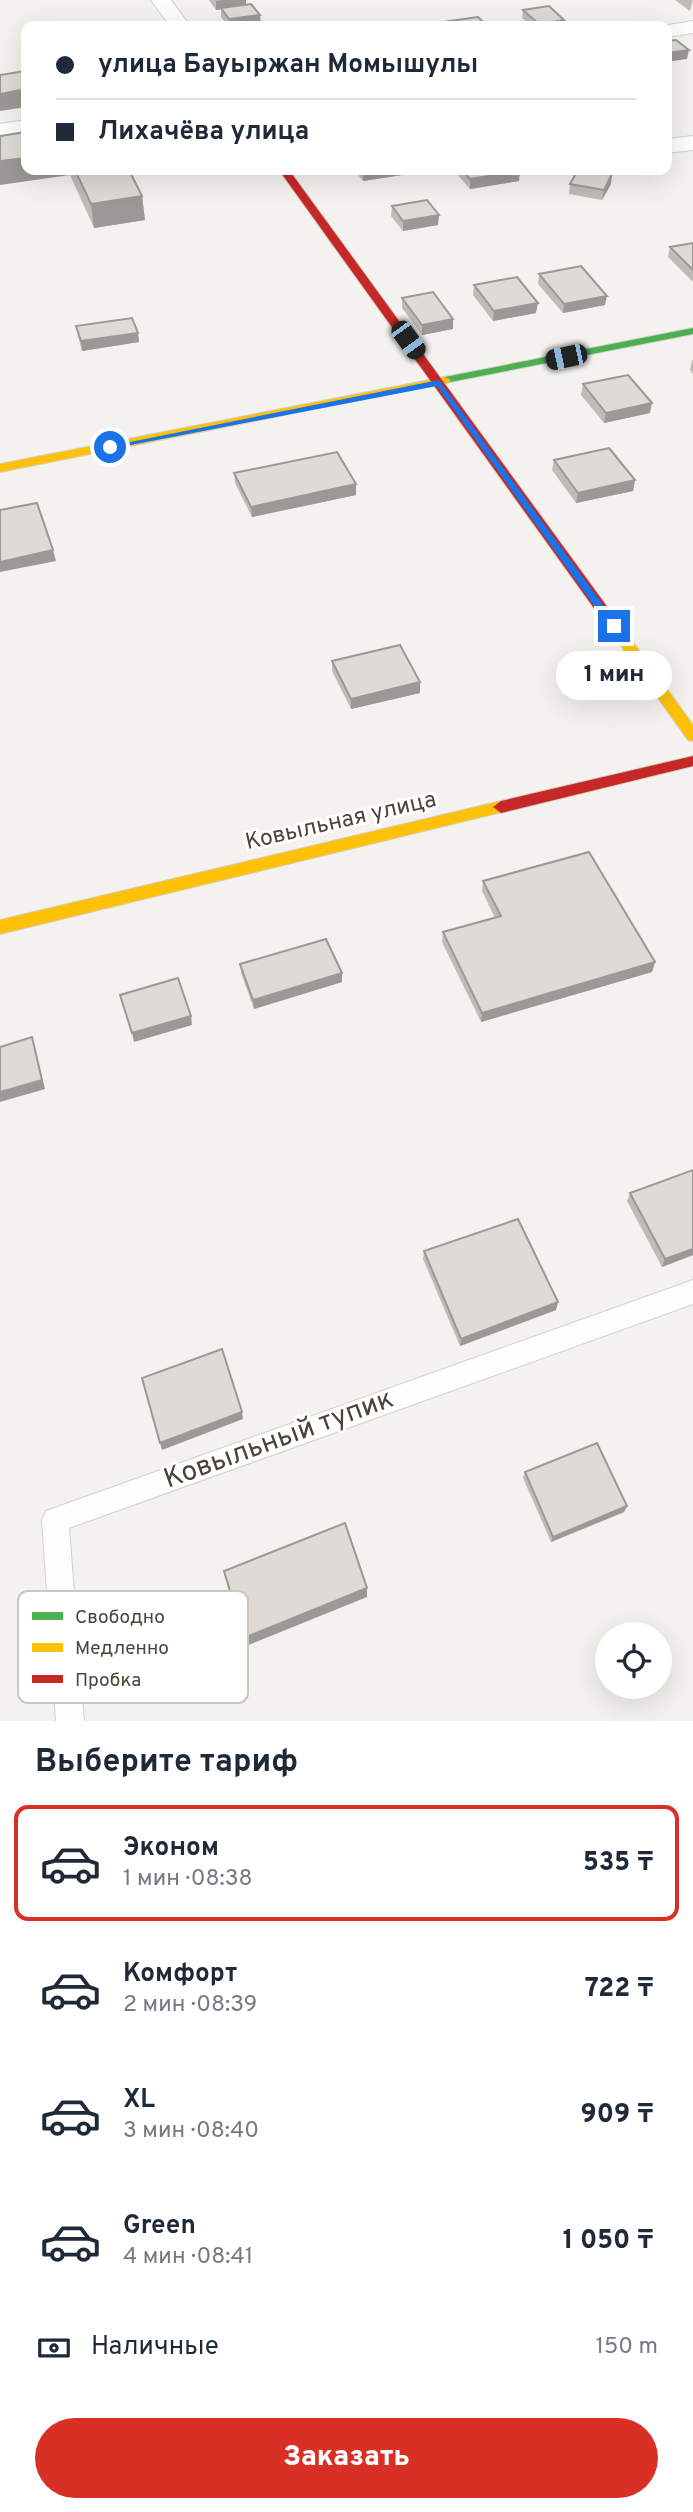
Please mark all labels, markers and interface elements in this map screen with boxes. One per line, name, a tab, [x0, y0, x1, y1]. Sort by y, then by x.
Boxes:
text: улица Бауыржан Момышулы	[98, 49, 478, 82]
text: Лихачёва улица	[98, 116, 309, 149]
car	[388, 317, 429, 363]
car	[544, 342, 589, 372]
route start	[94, 431, 126, 463]
route end	[598, 610, 630, 642]
callout: 1 мин	[556, 650, 672, 700]
text: 1 мин	[584, 661, 644, 690]
street label: Ковыльная улица	[243, 786, 439, 858]
street label: Ковыльный тупик	[159, 1382, 399, 1498]
legend	[18, 1591, 248, 1703]
text: Свободно	[75, 1606, 165, 1630]
map controls	[595, 1622, 672, 1699]
button: locate	[595, 1622, 672, 1699]
text: Медленно	[75, 1637, 169, 1661]
text: Пробка	[75, 1669, 141, 1693]
text: Выберите тариф	[35, 1743, 298, 1783]
icon: car	[39, 1832, 102, 1895]
text: Эконом	[123, 1832, 219, 1865]
text: 535 ₸	[583, 1847, 654, 1880]
text: 1 мин · 08:38	[123, 1865, 253, 1894]
icon: car	[39, 1958, 102, 2021]
text: Комфорт	[123, 1958, 237, 1991]
text: 722 ₸	[585, 1973, 654, 2006]
text: 2 мин · 08:39	[123, 1991, 257, 2020]
icon: car	[39, 2084, 102, 2147]
text: XL	[123, 2084, 155, 2117]
text: 909 ₸	[580, 2099, 654, 2132]
text: 3 мин · 08:40	[123, 2117, 259, 2146]
icon: car	[39, 2210, 102, 2273]
text: Green	[123, 2210, 196, 2243]
text: 1 050 ₸	[563, 2225, 654, 2258]
text: 4 мин · 08:41	[123, 2243, 253, 2272]
icon: cash	[35, 2329, 73, 2367]
text: Наличные	[91, 2331, 219, 2364]
text: 150 m	[596, 2333, 658, 2362]
button: Заказать	[35, 2418, 658, 2498]

